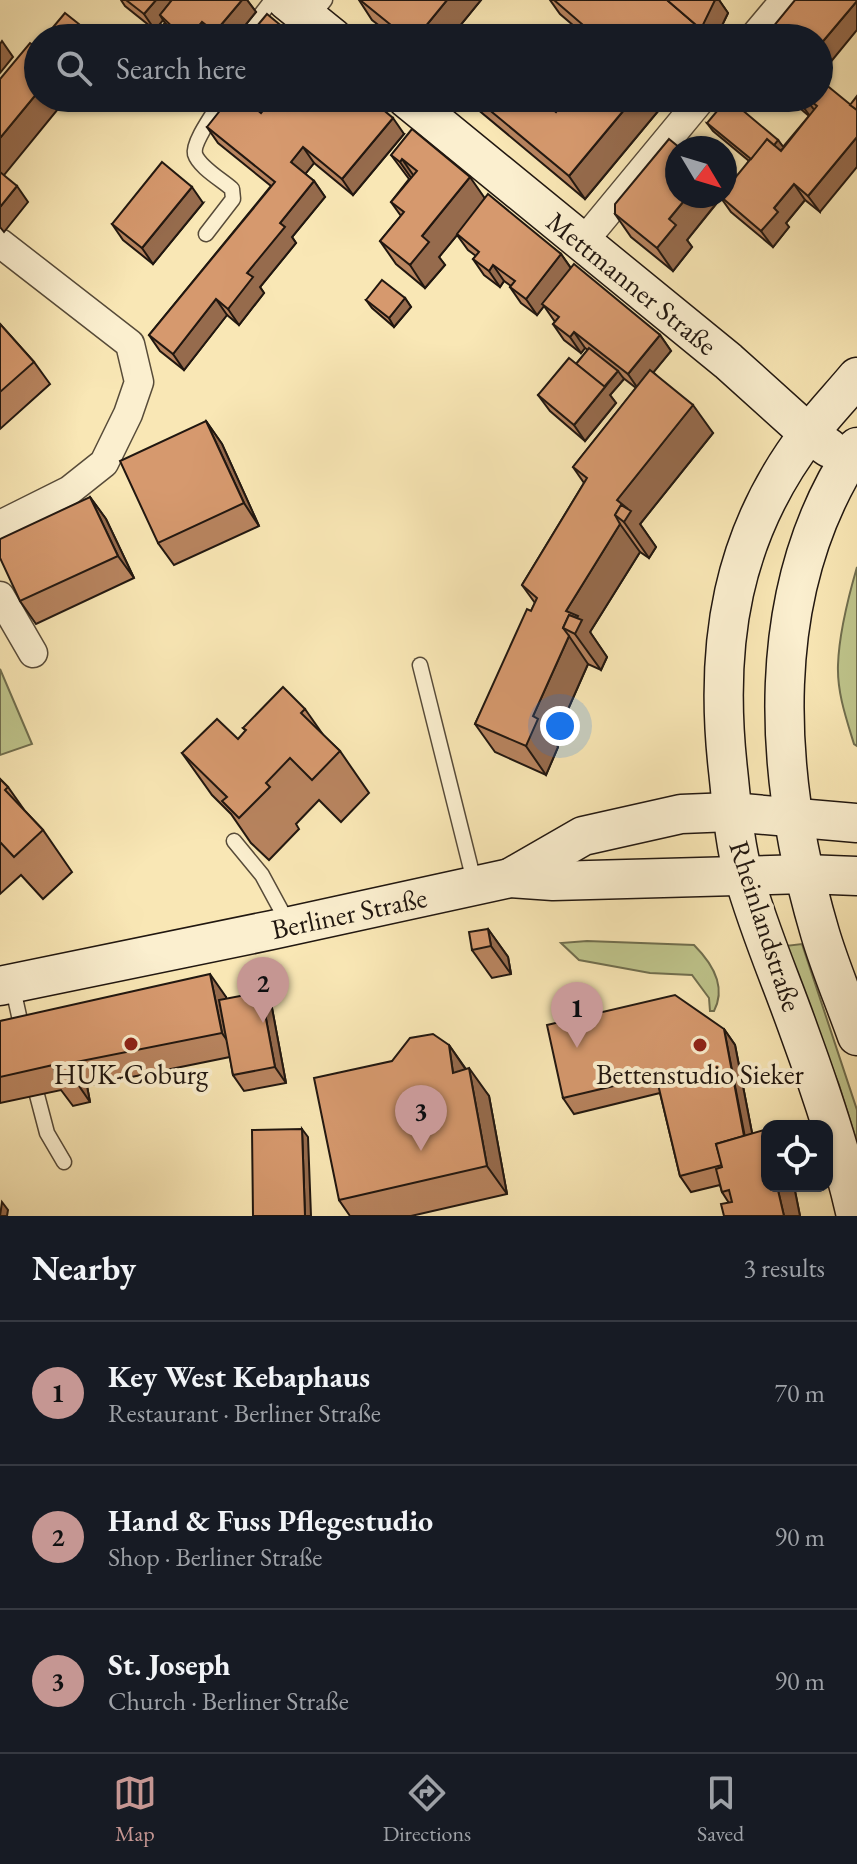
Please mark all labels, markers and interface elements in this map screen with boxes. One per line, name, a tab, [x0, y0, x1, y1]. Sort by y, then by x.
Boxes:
search box	[24, 24, 833, 112]
icon: search	[52, 46, 96, 90]
text: Search here	[116, 49, 246, 88]
north arrow	[665, 136, 737, 208]
street label: Mettmanner Straße	[539, 203, 725, 363]
your location	[540, 706, 580, 746]
street label: Rheinlandstraße	[722, 836, 811, 1016]
street label: Berliner Straße	[268, 879, 430, 947]
pin: 2	[237, 957, 289, 1023]
pin: 1	[551, 982, 603, 1048]
marker: HUK-Coburg	[122, 1035, 140, 1053]
marker: Bettenstudio Sieker	[691, 1036, 709, 1054]
place label: HUK-Coburg	[54, 1056, 209, 1092]
place label: Bettenstudio Sieker	[596, 1056, 805, 1092]
pin: 3	[395, 1085, 447, 1151]
map controls	[761, 1120, 833, 1192]
button: locate	[761, 1120, 833, 1192]
text: Nearby	[32, 1246, 136, 1290]
text: 3 results	[744, 1251, 825, 1285]
text: Key West Kebaphaus	[108, 1357, 370, 1396]
text: 1	[51, 1376, 65, 1410]
text: 70 m	[775, 1376, 825, 1410]
text: Restaurant · Berliner Straße	[108, 1396, 381, 1430]
text: Hand & Fuss Pflegestudio	[108, 1501, 433, 1540]
text: 2	[51, 1520, 65, 1554]
text: 90 m	[775, 1520, 825, 1554]
text: Shop · Berliner Straße	[108, 1540, 322, 1574]
text: St. Joseph	[108, 1645, 231, 1684]
text: 3	[51, 1664, 65, 1698]
text: 90 m	[775, 1664, 825, 1698]
text: Church · Berliner Straße	[108, 1684, 349, 1718]
tab: Map	[113, 1771, 157, 1848]
tab: Directions	[383, 1771, 471, 1848]
tab: Saved	[697, 1771, 744, 1848]

